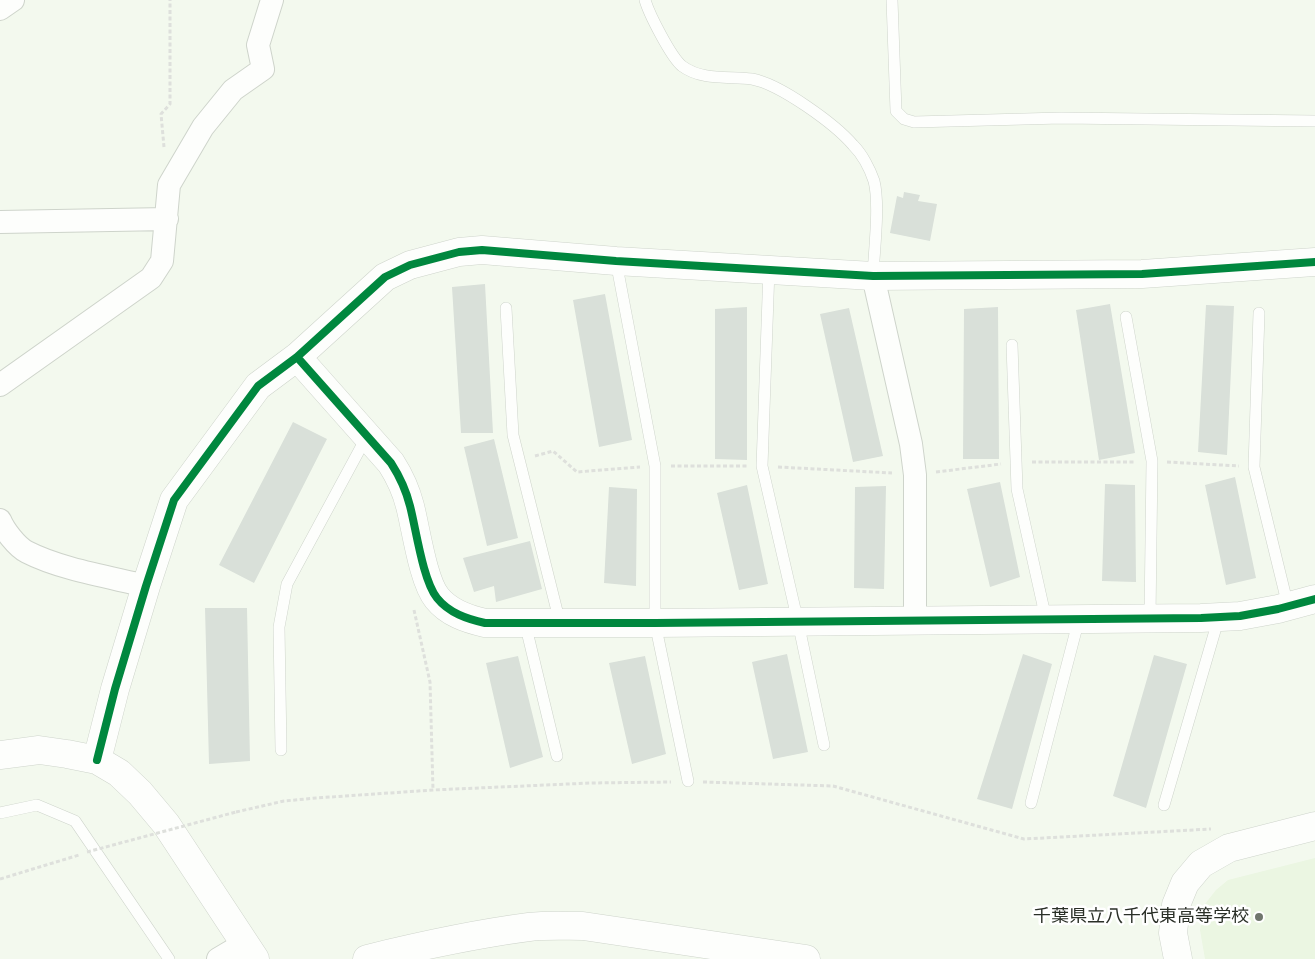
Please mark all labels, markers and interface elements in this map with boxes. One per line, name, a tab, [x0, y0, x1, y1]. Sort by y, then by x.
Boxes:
place label: 千葉県立八千代東高等学校	[1033, 906, 1249, 928]
marker: 千葉県立八千代東高等学校	[1253, 911, 1265, 923]

